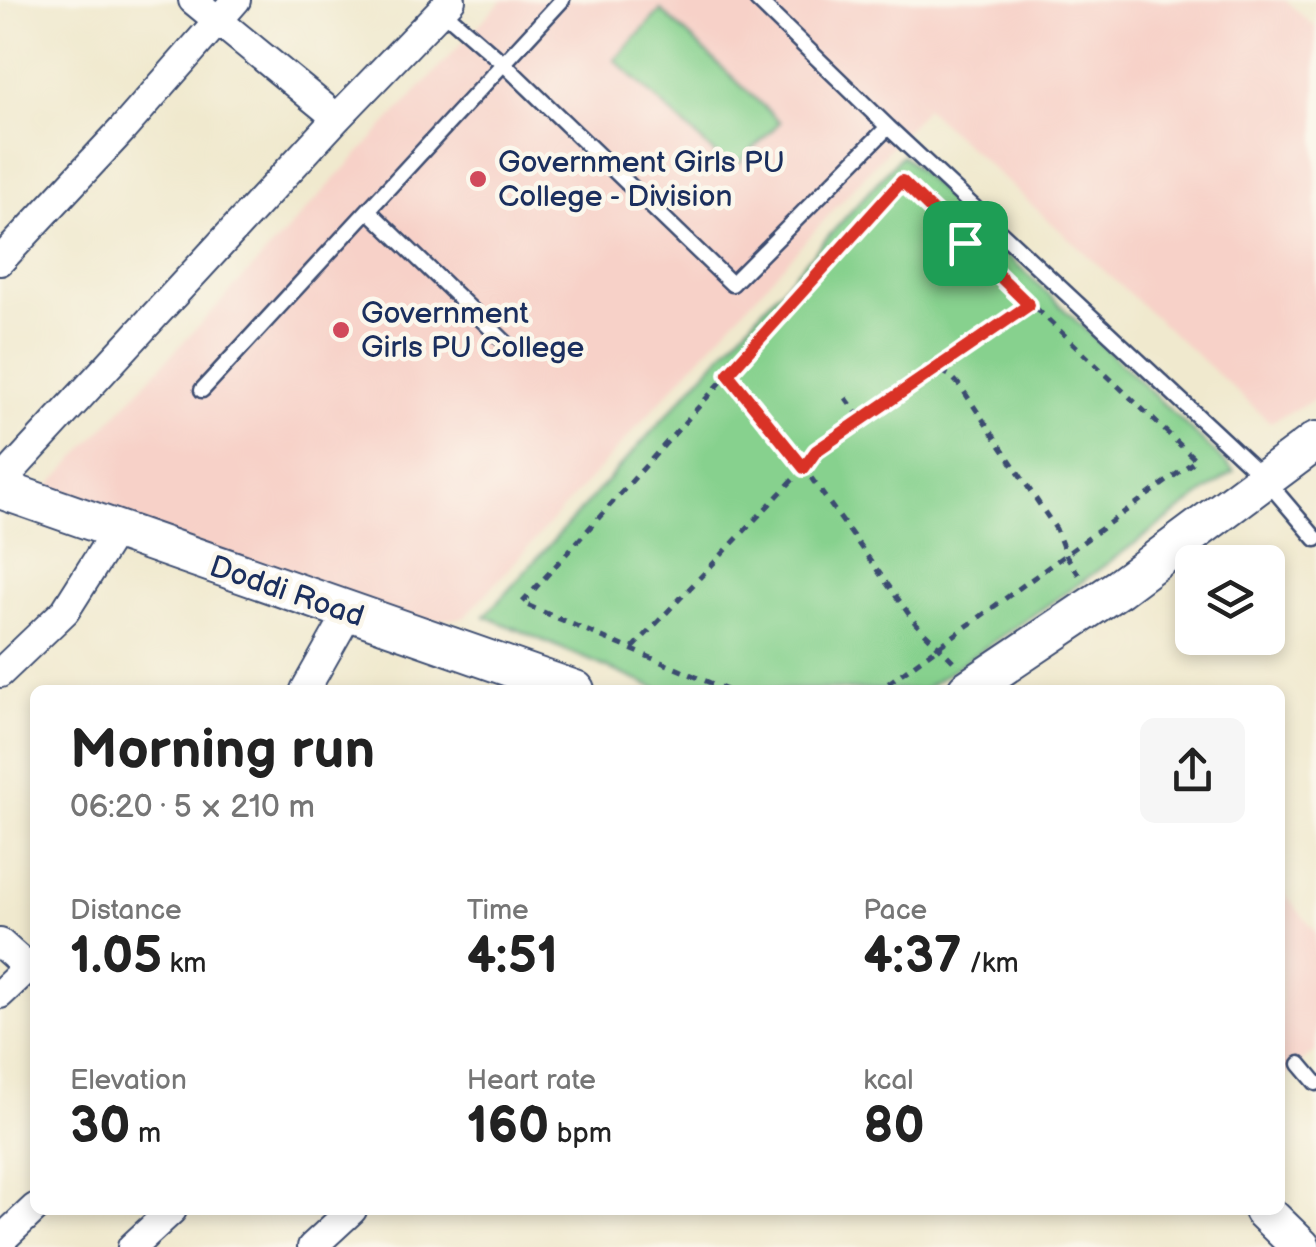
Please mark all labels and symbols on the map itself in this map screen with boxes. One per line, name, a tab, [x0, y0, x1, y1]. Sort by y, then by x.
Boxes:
place label: Government Girls PU College - Division	[498, 145, 785, 215]
marker: Government Girls PU College - Division	[467, 168, 489, 190]
pin	[923, 201, 1008, 286]
place label: Government Girls PU College	[361, 296, 584, 366]
marker: Government Girls PU College	[330, 319, 352, 341]
street label: Doddi Road	[205, 549, 368, 635]

